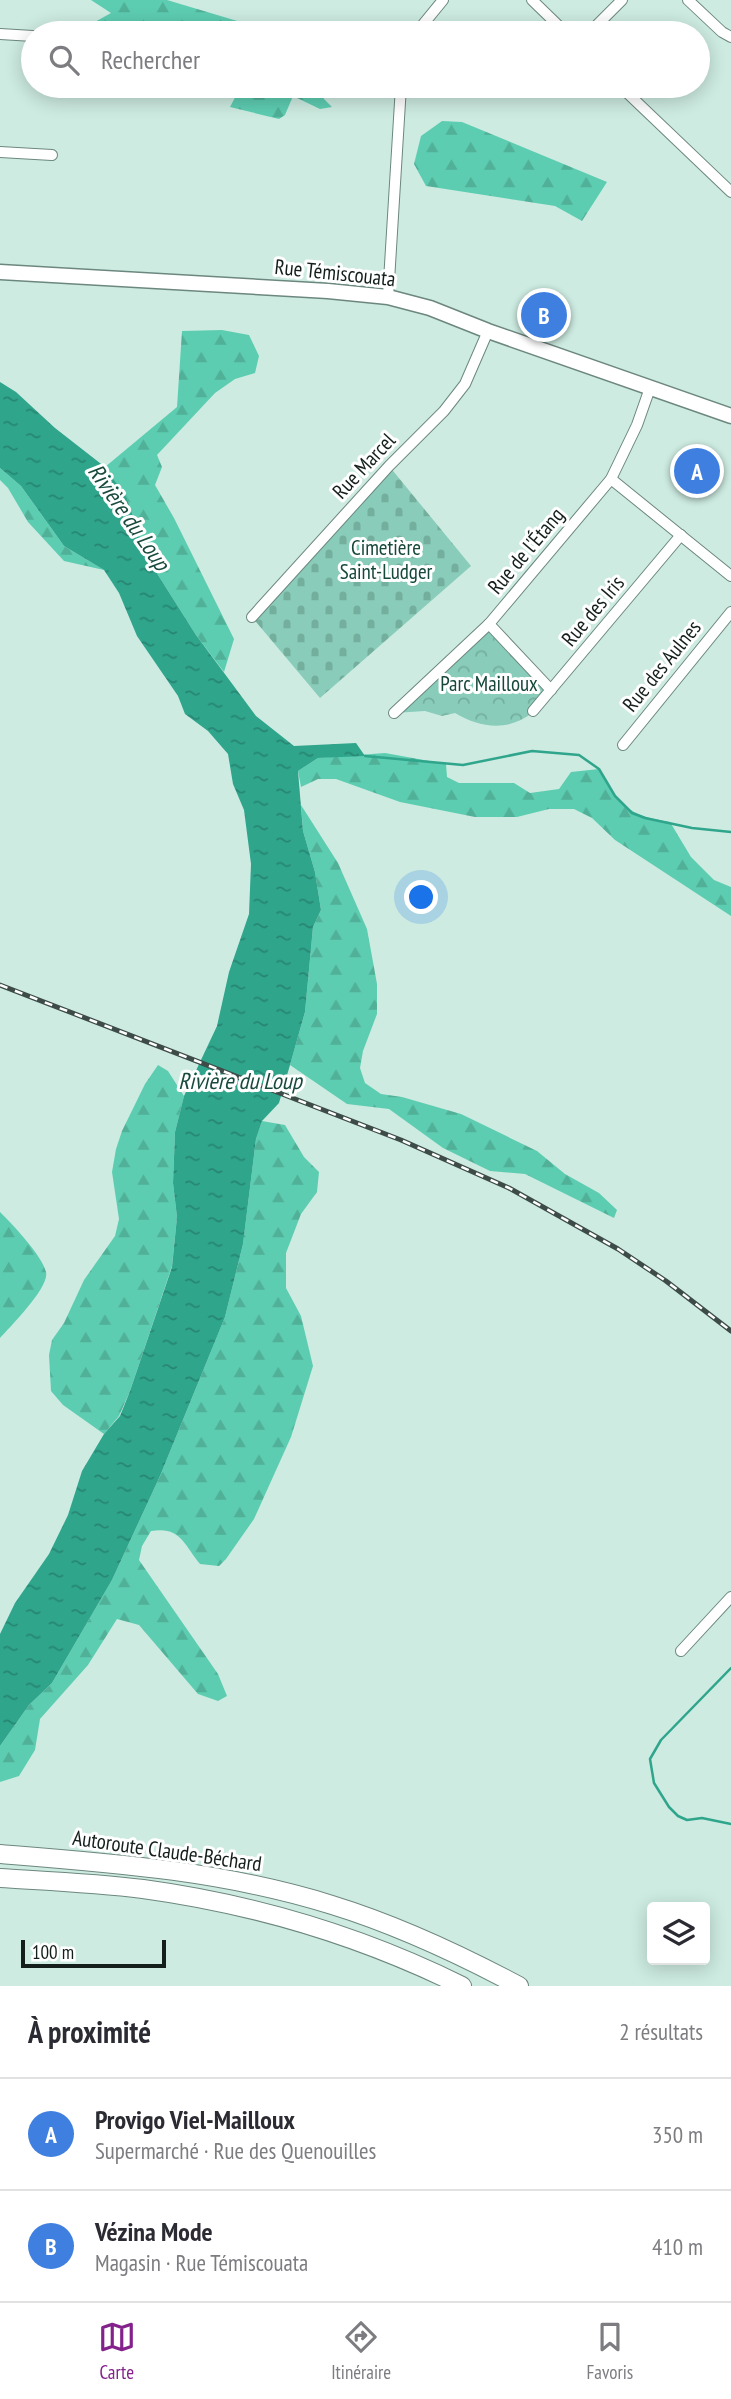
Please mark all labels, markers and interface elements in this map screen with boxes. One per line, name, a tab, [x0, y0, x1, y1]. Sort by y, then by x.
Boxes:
search box	[21, 21, 710, 98]
icon: search	[45, 41, 83, 79]
text: Rechercher	[101, 43, 200, 76]
street label: Rue Témiscouata	[273, 253, 397, 292]
pin: B	[521, 289, 567, 341]
street label: Rue Marcel	[326, 427, 401, 504]
pin: A	[674, 445, 720, 497]
water label: Rivière du Loup	[82, 458, 178, 577]
street label: Rue de l'Étang	[482, 502, 570, 599]
park label: Cimetière Saint-Ludger	[340, 534, 433, 585]
street label: Rue des Iris	[555, 570, 630, 652]
street label: Rue des Aulnes	[617, 614, 707, 717]
park label: Parc Mailloux	[440, 670, 538, 697]
your location	[404, 880, 438, 914]
water label: Rivière du Loup	[178, 1066, 304, 1095]
street label: Autoroute Claude-Béchard	[71, 1824, 263, 1877]
map controls	[647, 1902, 710, 1965]
button: layers	[647, 1902, 710, 1965]
scale bar	[21, 1937, 166, 1969]
text: 100 m	[32, 1940, 74, 1964]
text: À proximité	[28, 2012, 151, 2051]
text: 2 résultats	[619, 2017, 703, 2046]
text: Provigo Viel-Mailloux	[95, 2103, 295, 2136]
text: A	[45, 2120, 57, 2149]
text: 350 m	[652, 2120, 703, 2149]
text: Supermarché · Rue des Quenouilles	[95, 2136, 376, 2165]
text: Vézina Mode	[95, 2215, 213, 2248]
text: B	[45, 2232, 57, 2261]
text: 410 m	[652, 2232, 703, 2261]
text: Magasin · Rue Témiscouata	[95, 2248, 308, 2277]
tab: Carte	[98, 2318, 136, 2384]
tab: Itinéraire	[331, 2318, 391, 2384]
tab: Favoris	[587, 2318, 633, 2384]

